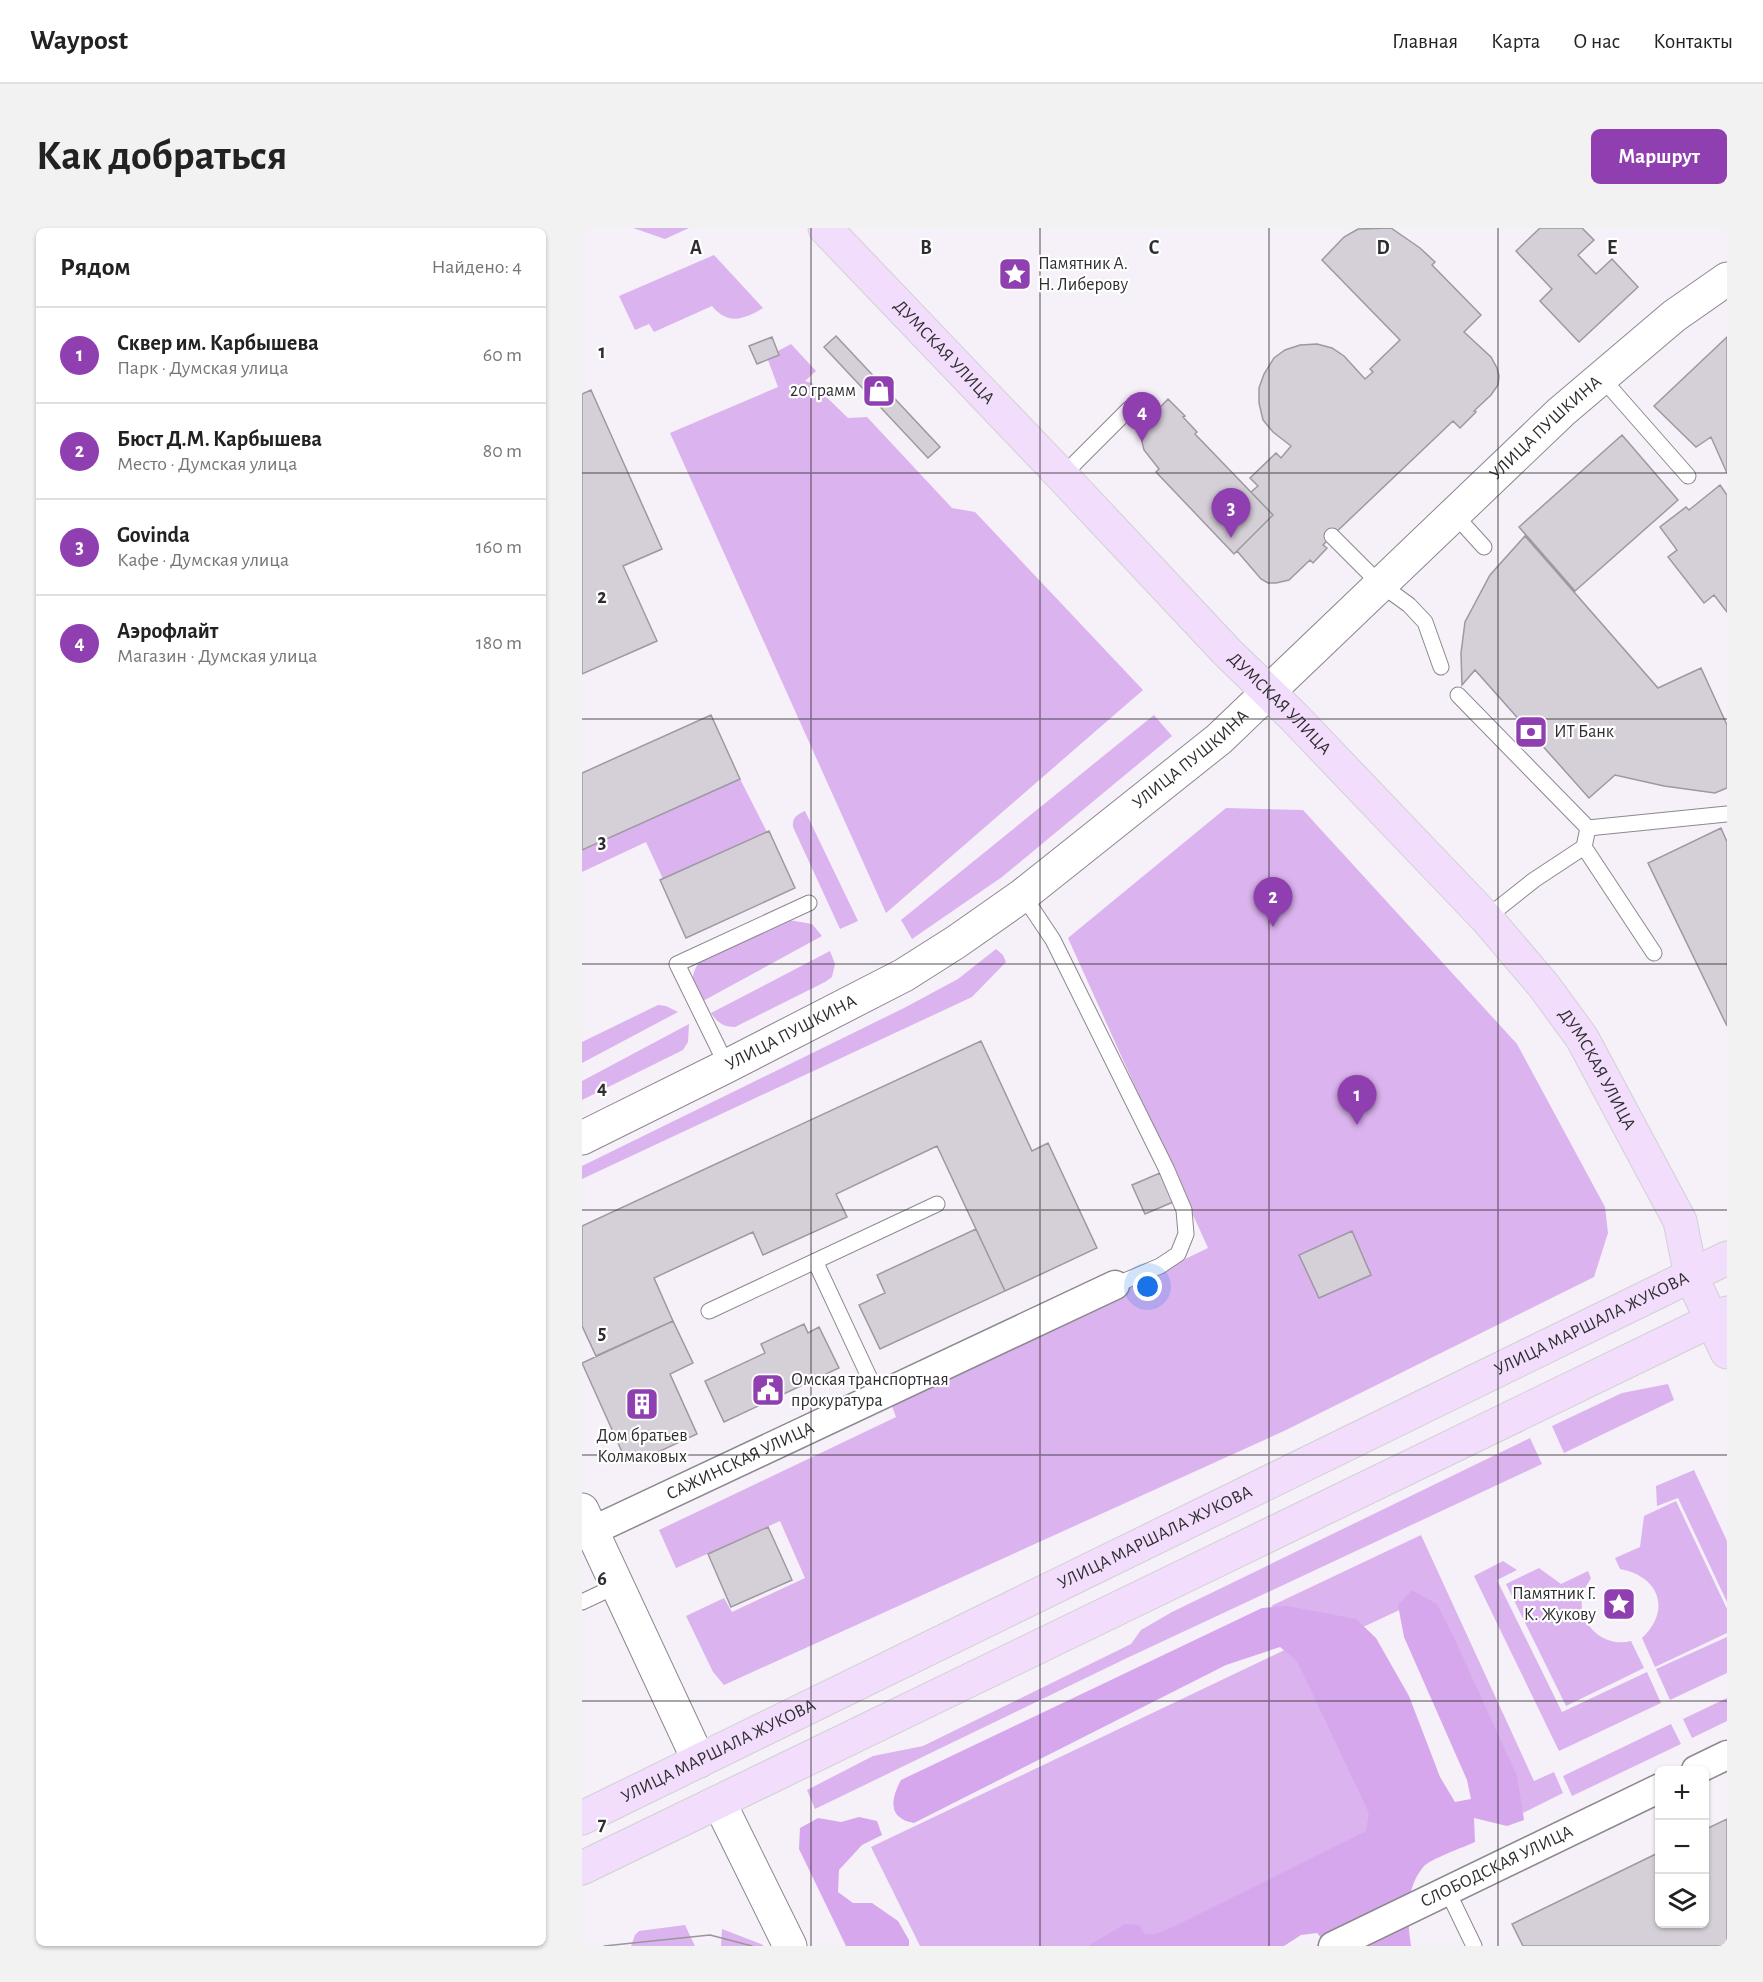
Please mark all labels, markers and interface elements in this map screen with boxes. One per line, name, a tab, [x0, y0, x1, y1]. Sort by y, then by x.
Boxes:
text: Waypost	[30, 27, 128, 55]
text: Главная	[1392, 31, 1458, 52]
text: Карта	[1491, 31, 1540, 52]
text: О нас	[1573, 31, 1620, 52]
text: Контакты	[1653, 31, 1733, 52]
button: Маршрут	[1591, 129, 1727, 184]
text: Как добраться	[36, 135, 287, 177]
text: A	[690, 238, 702, 258]
text: B	[920, 238, 932, 258]
text: C	[1149, 238, 1160, 258]
text: D	[1376, 238, 1390, 258]
text: E	[1607, 238, 1617, 258]
text: Рядом	[60, 254, 131, 280]
place label: Памятник А. Н. Либерову	[1038, 255, 1128, 294]
place icon: Памятник А. Н. Либерову	[997, 256, 1033, 292]
text: Найдено: 4	[432, 257, 522, 277]
street label: ДУМСКАЯ УЛИЦА	[890, 297, 998, 408]
text: Сквер им. Карбышева	[117, 332, 319, 354]
text: 1	[598, 342, 606, 362]
text: 1	[76, 345, 83, 365]
text: 60 m	[483, 345, 522, 365]
text: Парк · Думская улица	[117, 358, 289, 378]
street label: УЛИЦА ПУШКИНА	[1487, 372, 1605, 484]
shop icon: 20 грамм	[861, 373, 897, 409]
place label: 20 грамм	[790, 382, 856, 400]
pin: 4	[1122, 392, 1162, 442]
text: Бюст Д.М. Карбышева	[117, 428, 322, 450]
text: 2	[75, 441, 84, 461]
text: 80 m	[483, 441, 522, 461]
text: Место · Думская улица	[117, 454, 297, 474]
pin: 3	[1212, 488, 1250, 538]
text: Govinda	[117, 524, 190, 546]
text: 3	[75, 537, 84, 557]
text: 160 m	[476, 537, 522, 557]
text: Кафе · Думская улица	[117, 550, 289, 570]
text: 2	[597, 587, 607, 607]
text: Аэрофлайт	[117, 620, 218, 642]
text: 4	[74, 633, 85, 653]
text: 180 m	[476, 633, 522, 653]
text: Магазин · Думская улица	[117, 646, 317, 666]
street label: ДУМСКАЯ УЛИЦА	[1225, 649, 1334, 759]
street label: УЛИЦА ПУШКИНА	[1130, 706, 1253, 813]
bank icon: ИТ Банк	[1513, 714, 1549, 750]
place label: ИТ Банк	[1554, 723, 1615, 741]
text: 3	[598, 832, 606, 852]
pin: 2	[1254, 878, 1292, 927]
street label: УЛИЦА ПУШКИНА	[723, 992, 860, 1074]
street label: ДУМСКАЯ УЛИЦА	[1555, 1005, 1639, 1133]
pin: 1	[1338, 1076, 1376, 1125]
text: 4	[597, 1078, 607, 1098]
street label: УЛИЦА МАРШАЛА ЖУКОВА	[1492, 1269, 1692, 1379]
your location	[1133, 1272, 1162, 1301]
text: 5	[598, 1323, 606, 1343]
place label: Омская транспортная прокуратура	[791, 1371, 949, 1410]
public building icon: Омская транспортная прокуратура	[750, 1372, 786, 1408]
building icon: Дом братьев Колмаковых	[624, 1386, 660, 1422]
street label: САЖИНСКАЯ УЛИЦА	[664, 1419, 817, 1504]
place label: Дом братьев Колмаковых	[596, 1426, 688, 1466]
street label: УЛИЦА МАРШАЛА ЖУКОВА	[1055, 1482, 1255, 1593]
text: 6	[597, 1569, 607, 1589]
place label: Памятник Г. К. Жукову	[1512, 1585, 1596, 1624]
place icon: Памятник Г. К. Жукову	[1601, 1586, 1637, 1622]
street label: УЛИЦА МАРШАЛА ЖУКОВА	[619, 1696, 819, 1806]
map controls	[1655, 1766, 1709, 1928]
button: +	[1655, 1766, 1709, 1820]
text: 7	[598, 1814, 607, 1834]
button: −	[1655, 1820, 1709, 1874]
street label: СЛОБОДСКАЯ УЛИЦА	[1418, 1822, 1576, 1911]
button: layers	[1655, 1874, 1709, 1928]

